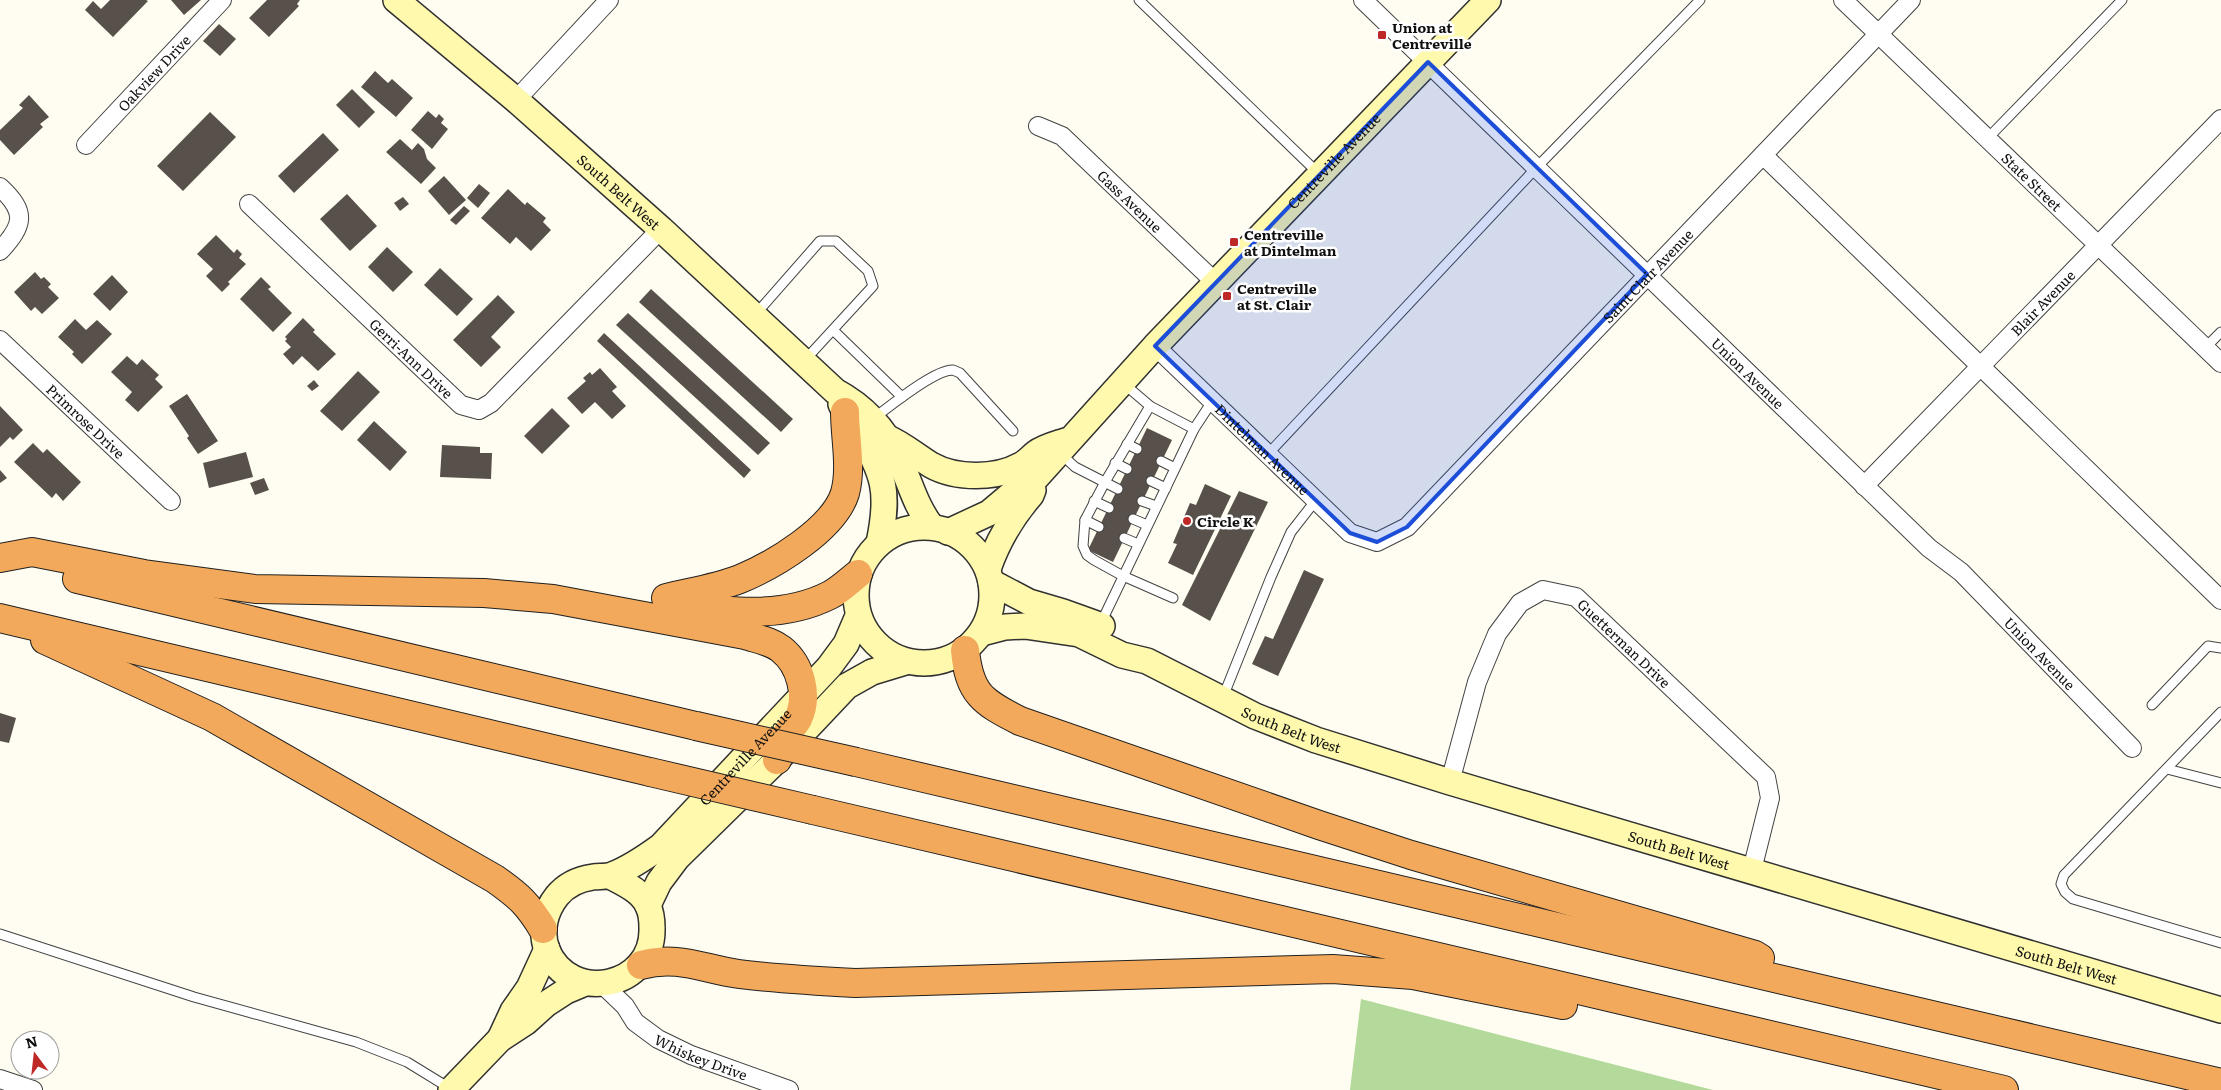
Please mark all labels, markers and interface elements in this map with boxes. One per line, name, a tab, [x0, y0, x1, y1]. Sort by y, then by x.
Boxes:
place label: Union at Centreville	[1392, 17, 1472, 53]
marker: Union at Centreville	[1376, 29, 1388, 41]
street label: Oakview Drive	[113, 30, 195, 116]
street label: Centreville Avenue	[1282, 108, 1384, 213]
street label: State Street	[1997, 148, 2067, 215]
street label: South Belt West	[573, 149, 665, 234]
street label: Gass Avenue	[1093, 165, 1167, 237]
place label: Centreville at Dintelman	[1244, 224, 1337, 260]
street label: Saint Clair Avenue	[1598, 224, 1697, 327]
marker: Centreville at Dintelman	[1228, 236, 1240, 248]
street label: Blair Avenue	[2006, 265, 2079, 340]
place label: Centreville at St. Clair	[1237, 278, 1317, 314]
marker: Centreville at St. Clair	[1221, 290, 1233, 302]
street label: Gerri-Ann Drive	[365, 314, 458, 403]
street label: Union Avenue	[1707, 333, 1789, 413]
street label: Primrose Drive	[42, 379, 130, 463]
street label: Dintelman Avenue	[1211, 399, 1314, 499]
place label: Circle K	[1197, 511, 1254, 531]
marker: Circle K	[1181, 515, 1193, 527]
street label: Guetterman Drive	[1573, 594, 1675, 692]
street label: Union Avenue	[2000, 612, 2080, 694]
street label: South Belt West	[1238, 701, 1344, 757]
street label: Centreville Avenue	[694, 704, 795, 809]
street label: South Belt West	[1626, 825, 1733, 874]
street label: South Belt West	[2013, 940, 2120, 989]
street label: Whiskey Drive	[651, 1029, 750, 1084]
north arrow	[10, 1030, 60, 1080]
text: N	[23, 1030, 40, 1053]

